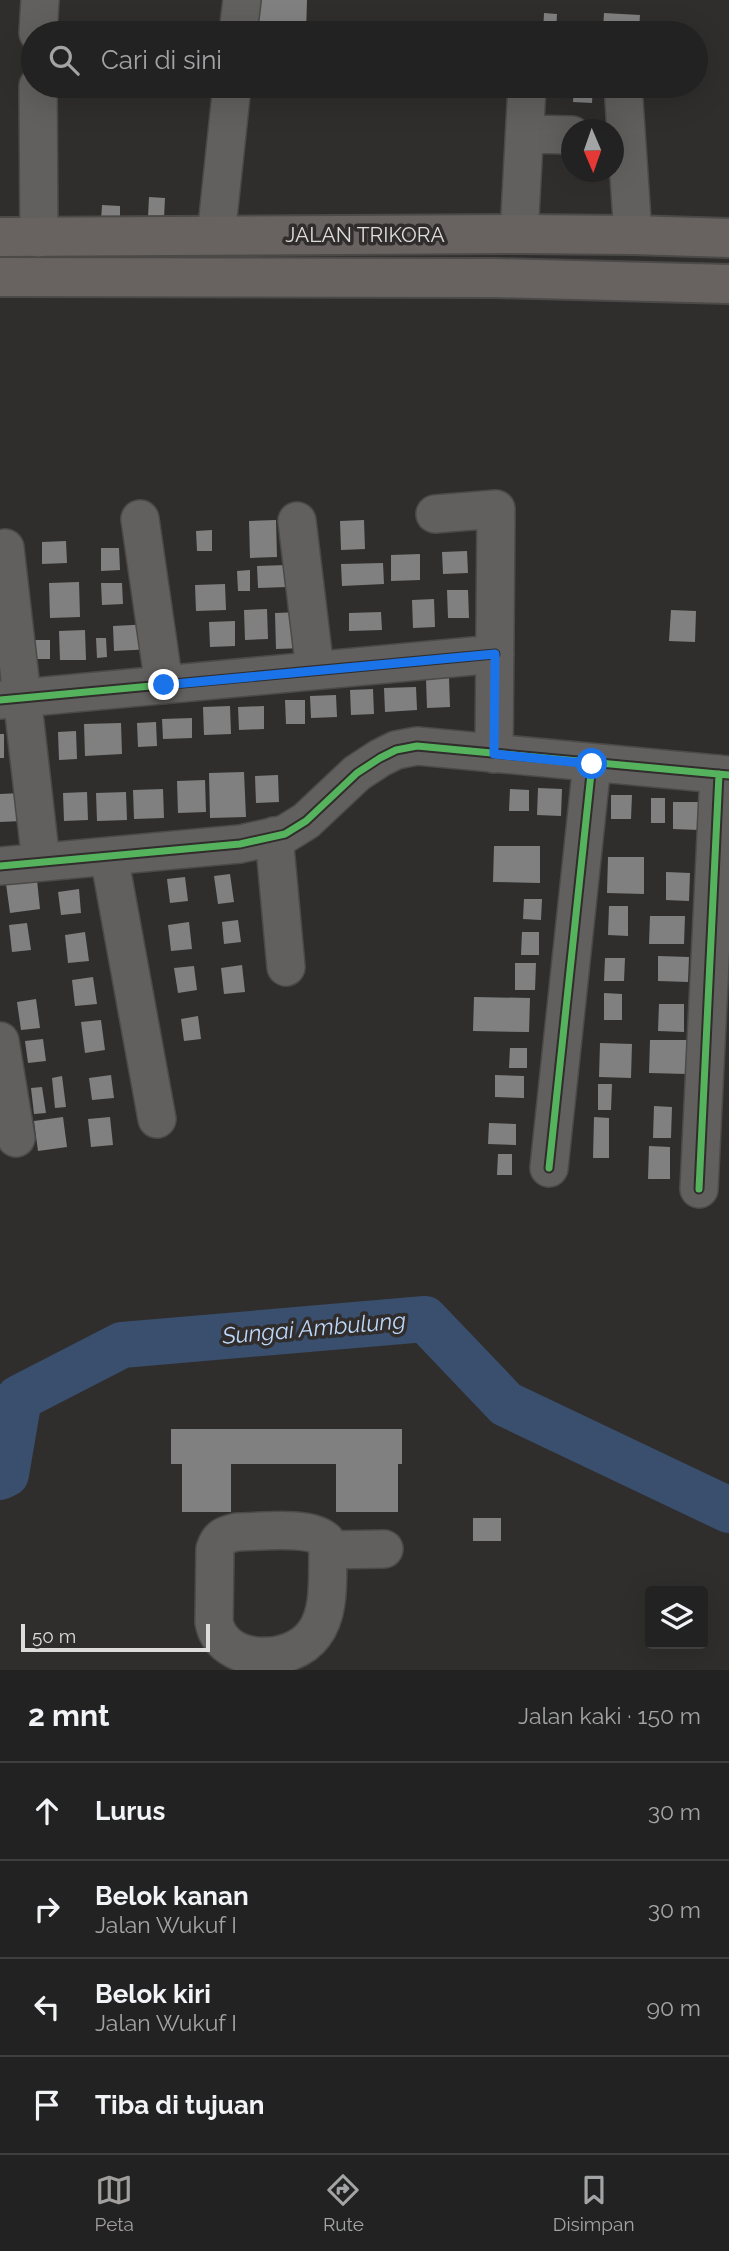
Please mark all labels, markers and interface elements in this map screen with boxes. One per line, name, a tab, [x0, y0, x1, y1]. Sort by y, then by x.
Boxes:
search box	[21, 21, 708, 98]
icon: search	[45, 41, 83, 79]
text: Cari di sini	[101, 45, 222, 75]
north arrow	[561, 119, 624, 182]
street label: JALAN TRIKORA	[285, 222, 445, 247]
route end	[148, 669, 179, 700]
route start	[576, 748, 607, 779]
water label: Sungai Ambulung	[220, 1306, 407, 1349]
map controls	[645, 1586, 708, 1649]
button: layers	[645, 1586, 708, 1649]
scale bar	[21, 1621, 210, 1653]
text: 50 m	[32, 1625, 76, 1647]
text: 2 mnt	[28, 1698, 110, 1733]
text: Jalan kaki · 150 m	[518, 1702, 701, 1729]
icon: ahead	[28, 1792, 66, 1830]
text: Lurus	[95, 1796, 165, 1826]
text: 30 m	[648, 1798, 701, 1825]
text: Belok kanan	[95, 1881, 249, 1911]
icon: right	[28, 1890, 66, 1928]
text: 30 m	[648, 1896, 701, 1923]
text: Jalan Wukuf I	[95, 1911, 237, 1938]
text: Belok kiri	[95, 1979, 211, 2009]
icon: left	[28, 1988, 66, 2026]
text: 90 m	[646, 1994, 701, 2021]
text: Jalan Wukuf I	[95, 2009, 237, 2036]
icon: arrive	[28, 2086, 66, 2124]
text: Tiba di tujuan	[95, 2090, 265, 2120]
tab: Peta	[95, 2171, 134, 2235]
tab: Rute	[323, 2171, 364, 2235]
tab: Disimpan	[553, 2171, 635, 2235]

